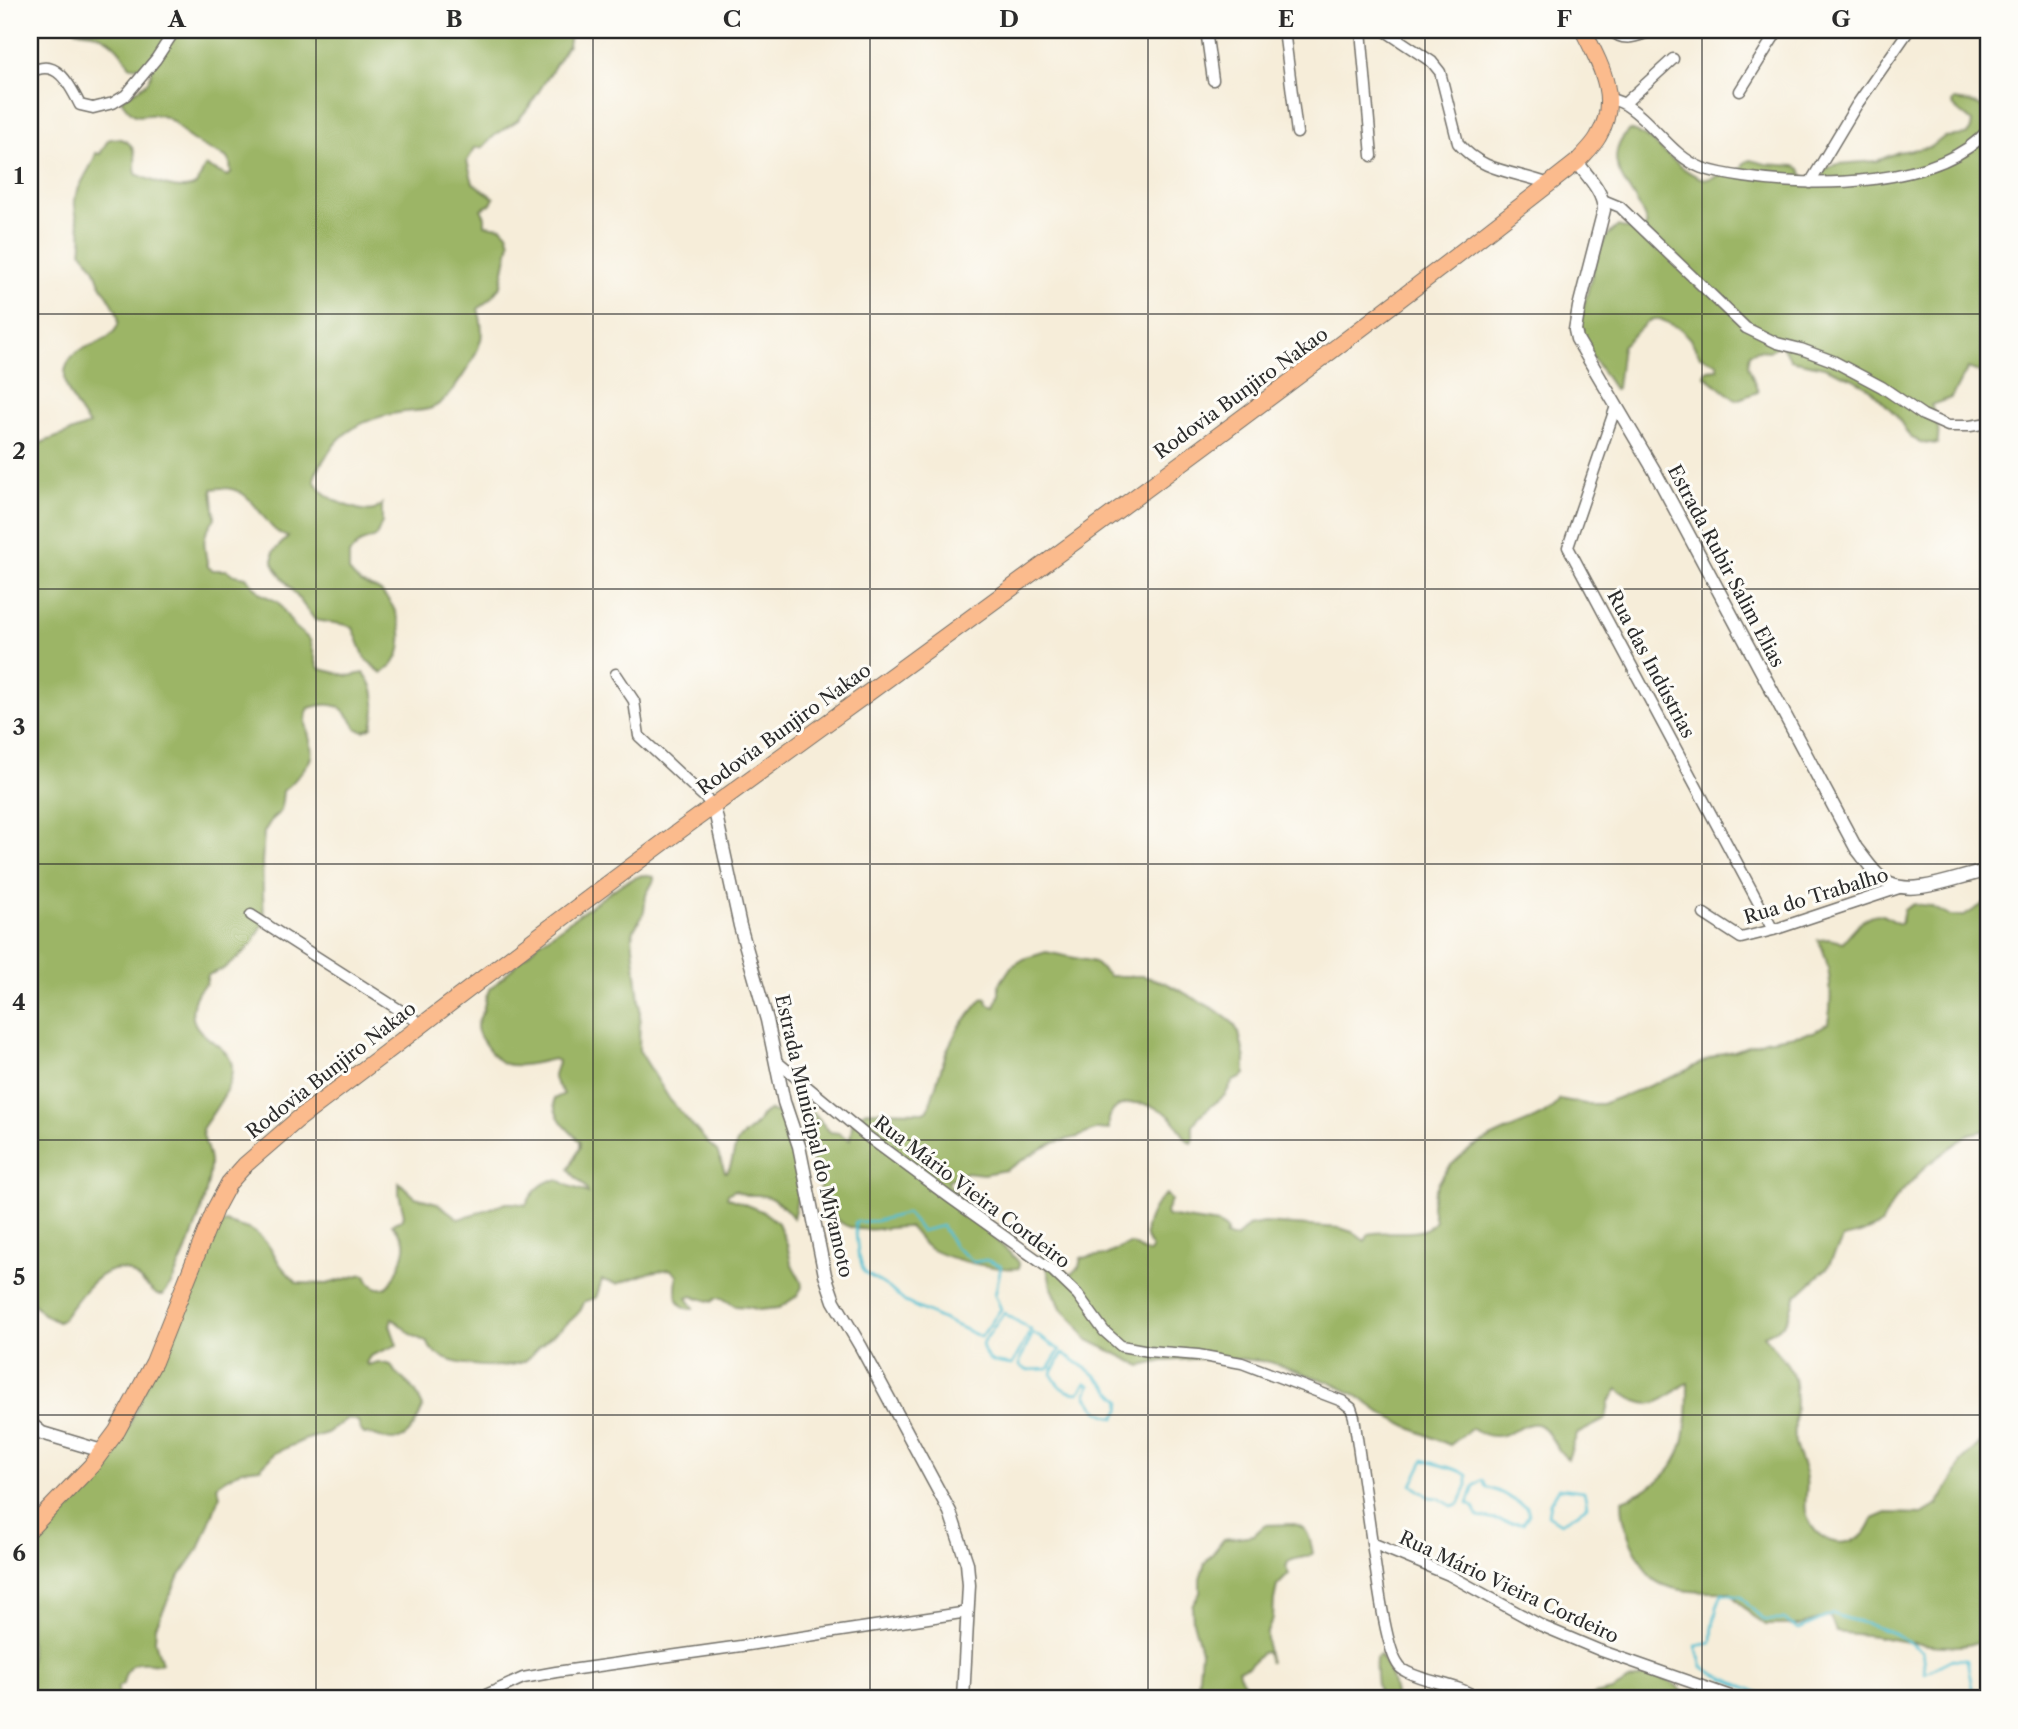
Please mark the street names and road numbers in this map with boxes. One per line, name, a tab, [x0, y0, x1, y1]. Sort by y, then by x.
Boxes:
street label: Rodovia Bunjiro Nakao	[1150, 322, 1332, 464]
street label: Estrada Rubir Salim Elias	[1663, 461, 1789, 671]
street label: Rua das Indústrias	[1602, 586, 1700, 742]
street label: Rodovia Bunjiro Nakao	[693, 658, 875, 800]
street label: Rua do Trabalho	[1741, 863, 1891, 929]
street label: Estrada Municipal do Miyamoto	[770, 992, 858, 1280]
street label: Rodovia Bunjiro Nakao	[242, 997, 420, 1143]
street label: Rua Mário Vieira Cordeiro	[869, 1111, 1075, 1273]
street label: Rua Mário Vieira Cordeiro	[1396, 1526, 1622, 1648]

